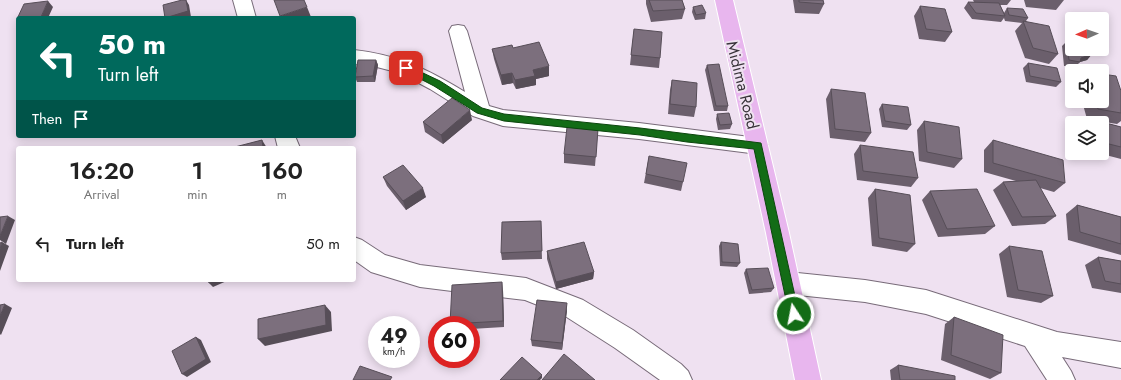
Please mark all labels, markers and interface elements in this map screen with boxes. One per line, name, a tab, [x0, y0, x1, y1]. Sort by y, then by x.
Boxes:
north arrow	[1065, 12, 1109, 56]
map controls	[1065, 12, 1109, 160]
text: 50 m	[98, 24, 166, 65]
icon: left	[32, 32, 84, 84]
street label: Midima Road	[720, 39, 765, 132]
pin	[389, 51, 423, 85]
icon: arrive	[395, 57, 417, 79]
text: Turn left	[98, 62, 158, 88]
button: sound	[1065, 64, 1109, 108]
text: Then	[32, 108, 62, 130]
icon: arrive	[70, 108, 92, 130]
button: layers	[1065, 116, 1109, 160]
text: 16:20	[69, 153, 134, 188]
text: 1	[191, 153, 203, 188]
text: 160	[260, 153, 303, 188]
text: Arrival	[84, 185, 119, 204]
text: min	[187, 185, 208, 204]
text: m	[277, 185, 287, 204]
icon: left	[32, 233, 54, 255]
text: Turn left	[66, 233, 124, 255]
text: 50 m	[306, 233, 340, 255]
position arrow	[773, 293, 815, 335]
speed limit sign: 60	[428, 316, 480, 368]
text: 49	[380, 322, 408, 351]
text: km/h	[383, 344, 405, 359]

